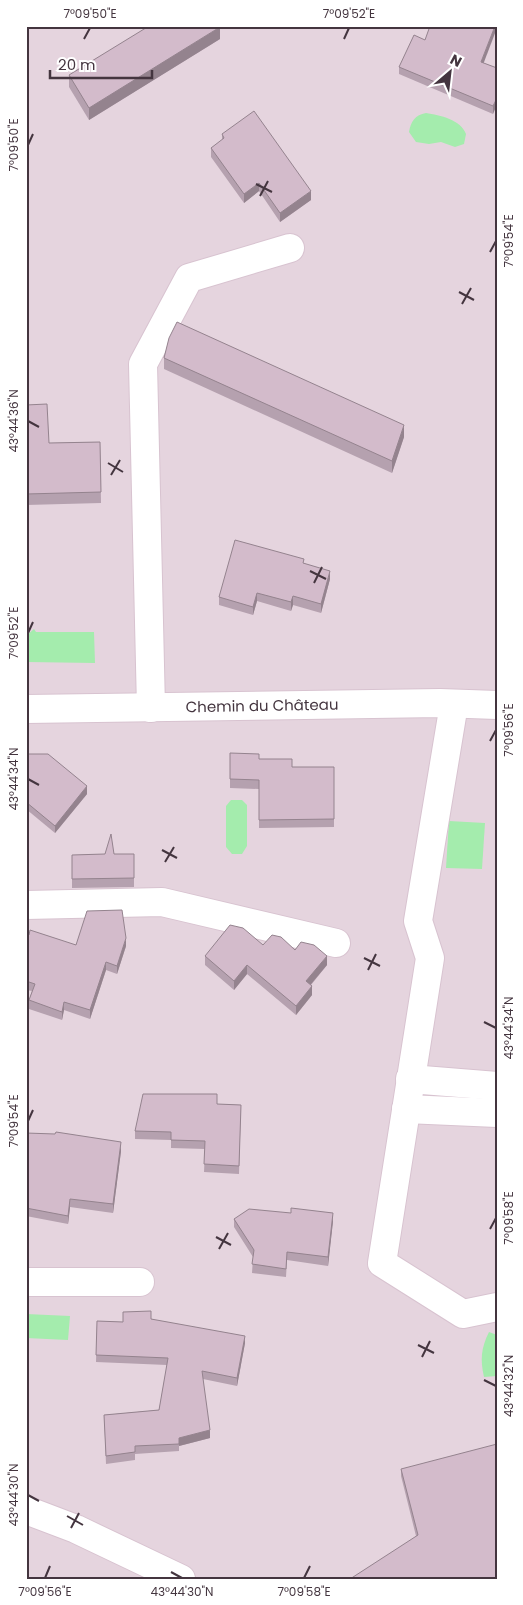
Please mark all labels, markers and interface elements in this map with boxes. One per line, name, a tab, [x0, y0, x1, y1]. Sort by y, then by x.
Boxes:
text: 7°09'50"E	[63, 5, 117, 22]
text: 7°09'52"E	[323, 5, 375, 22]
scale bar	[50, 48, 152, 80]
north arrow	[426, 48, 476, 98]
text: N	[447, 49, 465, 72]
text: 20 m	[58, 54, 96, 75]
text: 7°09'50"E	[5, 118, 22, 172]
text: 7°09'54"E	[500, 214, 517, 268]
text: 43°44'36"N	[5, 389, 22, 453]
text: 7°09'52"E	[5, 607, 22, 659]
street label: Chemin du Château	[185, 694, 339, 717]
text: 7°09'56"E	[500, 703, 517, 757]
text: 43°44'34"N	[5, 747, 22, 811]
text: 43°44'34"N	[500, 996, 517, 1060]
text: 7°09'54"E	[5, 1094, 22, 1148]
text: 7°09'58"E	[500, 1191, 517, 1245]
text: 43°44'32"N	[500, 1355, 517, 1417]
text: 43°44'30"N	[5, 1463, 22, 1527]
text: 7°09'56"E	[18, 1583, 72, 1600]
text: 43°44'30"N	[150, 1583, 214, 1600]
text: 7°09'58"E	[277, 1583, 331, 1600]

